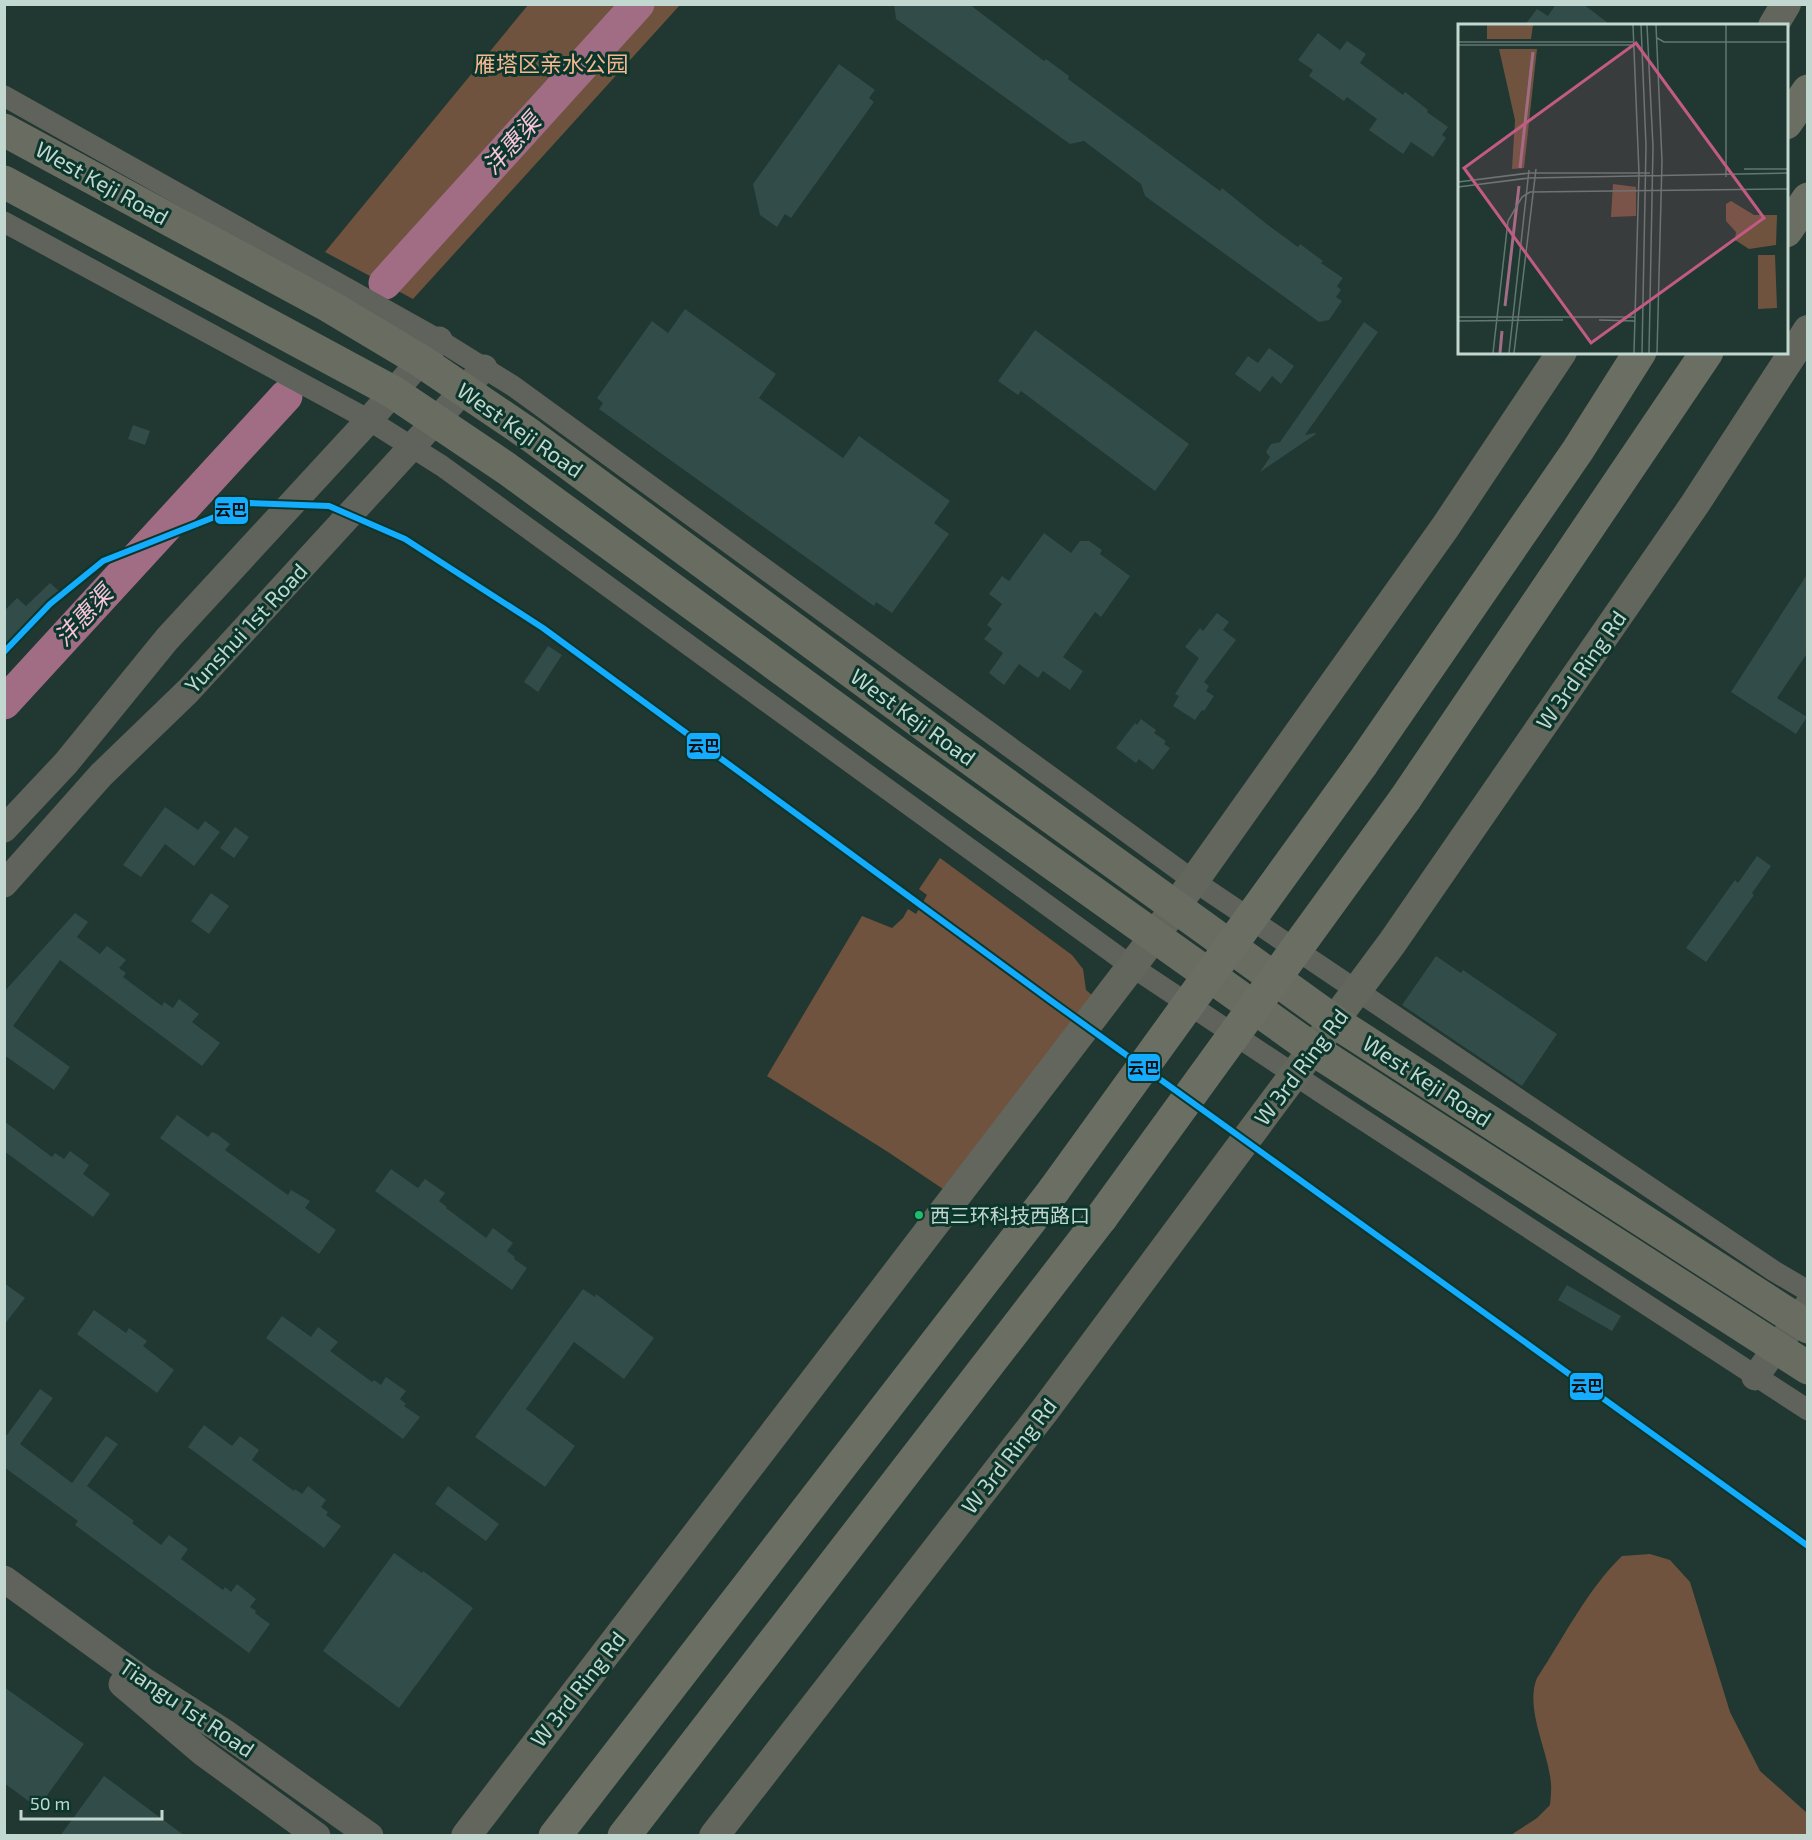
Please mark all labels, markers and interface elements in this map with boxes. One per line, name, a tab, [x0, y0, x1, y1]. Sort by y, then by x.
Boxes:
inset map	[1458, 24, 1788, 354]
park label: 雁塔区亲水公园	[474, 50, 628, 76]
water label: 沣惠渠	[476, 104, 548, 179]
street label: West Keji Road	[31, 135, 173, 230]
street label: West Keji Road	[452, 376, 589, 483]
line badge: 云巴	[214, 496, 249, 525]
text: 云巴	[215, 500, 247, 519]
street label: Yunshui 1st Road	[179, 557, 312, 697]
water label: 沣惠渠	[48, 577, 120, 651]
street label: W 3rd Ring Rd	[1530, 605, 1631, 734]
street label: West Keji Road	[846, 662, 981, 771]
line badge: 云巴	[686, 732, 721, 760]
text: 云巴	[688, 736, 720, 755]
street label: W 3rd Ring Rd	[1248, 1003, 1352, 1130]
street label: West Keji Road	[1358, 1029, 1497, 1132]
line badge: 云巴	[1127, 1053, 1161, 1082]
text: 云巴	[1128, 1058, 1160, 1077]
place label: 西三环科技西路口	[930, 1203, 1090, 1227]
marker: 西三环科技西路口	[913, 1209, 925, 1221]
line badge: 云巴	[1569, 1372, 1604, 1401]
text: 云巴	[1571, 1376, 1603, 1395]
street label: W 3rd Ring Rd	[955, 1393, 1061, 1518]
street label: W 3rd Ring Rd	[524, 1626, 630, 1751]
street label: Tiangu 1st Road	[115, 1653, 260, 1762]
scale bar	[21, 1783, 162, 1821]
text: 50 m	[30, 1792, 70, 1814]

